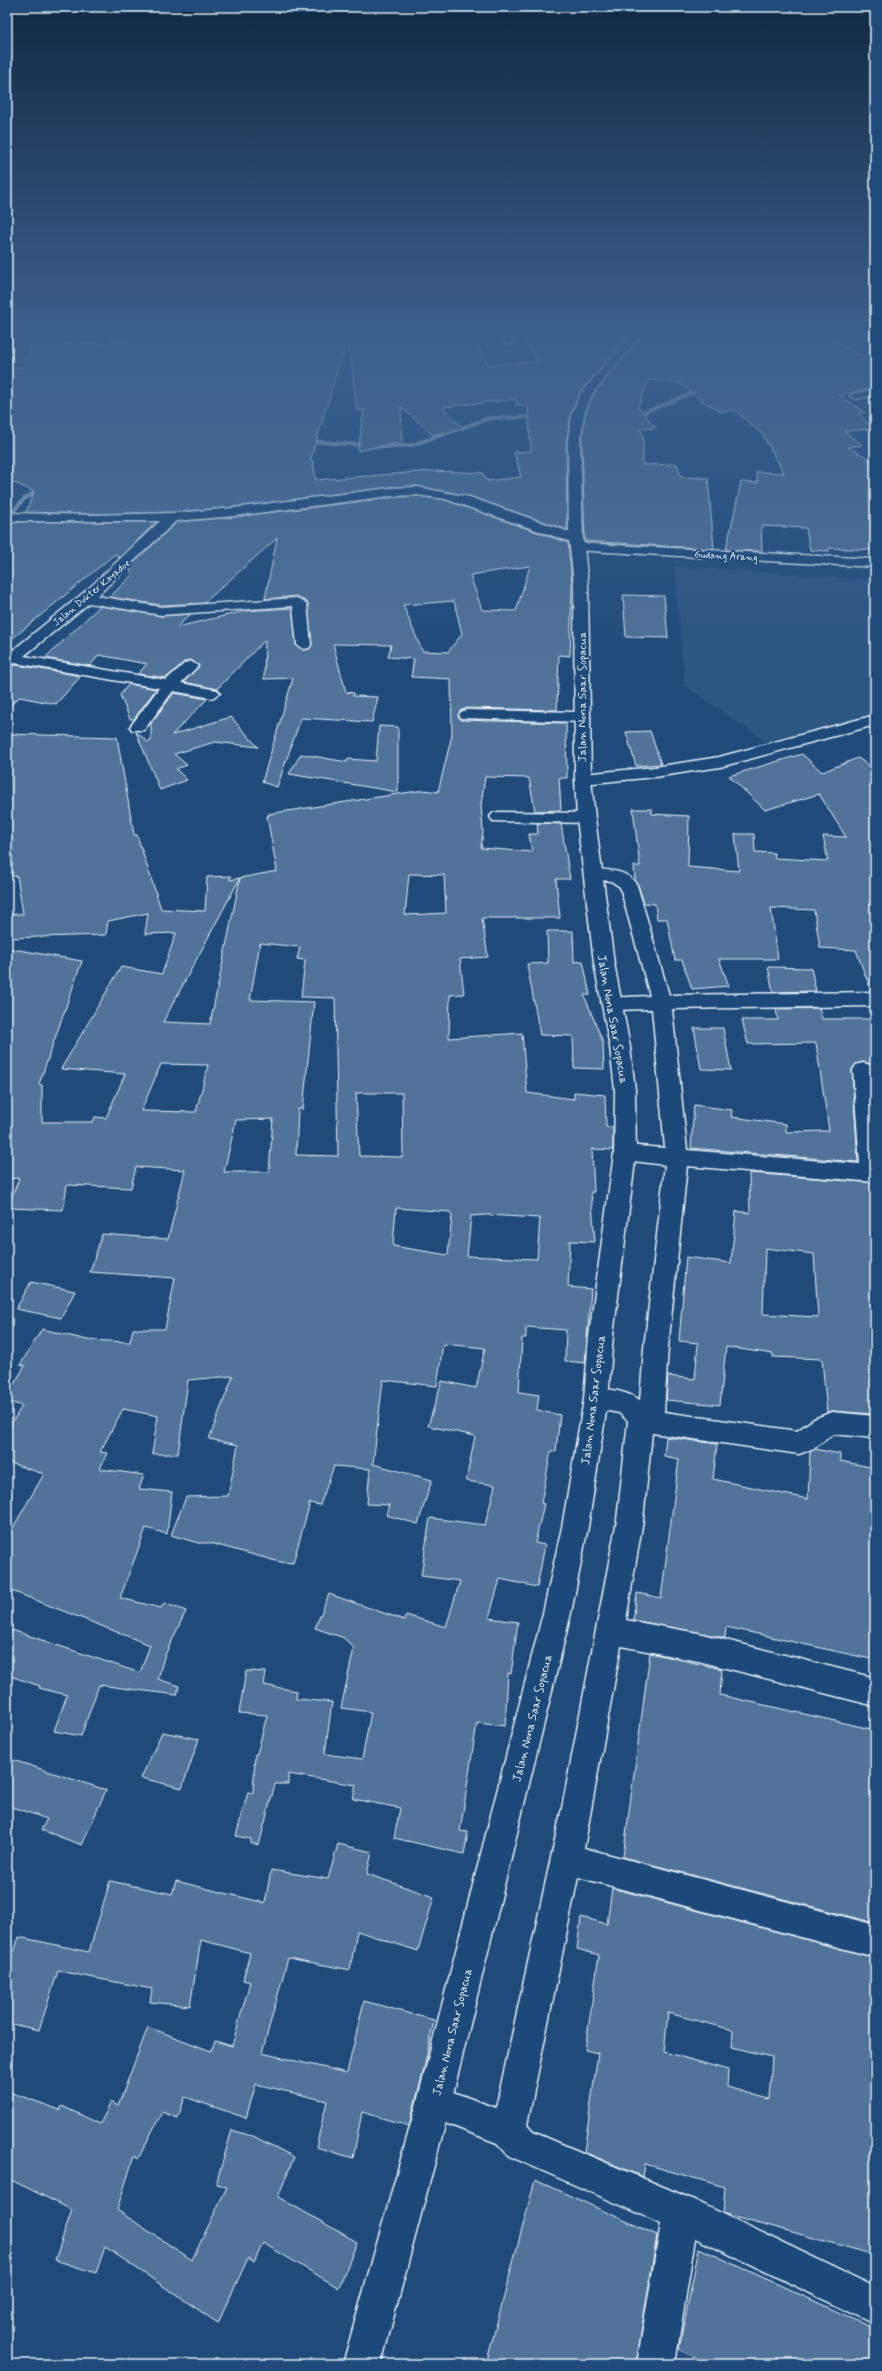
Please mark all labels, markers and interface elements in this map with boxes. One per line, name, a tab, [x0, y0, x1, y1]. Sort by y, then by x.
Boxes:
street label: Gudang Arang	[694, 548, 758, 565]
street label: Jalan Dokter Kayadoe	[51, 557, 134, 629]
street label: Jalan Nona Saar Sopacua	[575, 632, 591, 762]
street label: Jalan Nona Saar Sopacua	[593, 954, 631, 1085]
street label: Jalan Nona Saar Sopacua	[578, 1334, 610, 1466]
street label: Jalan Nona Saar Sopacua	[509, 1653, 556, 1783]
street label: Jalan Nona Saar Sopacua	[429, 1967, 476, 2097]

